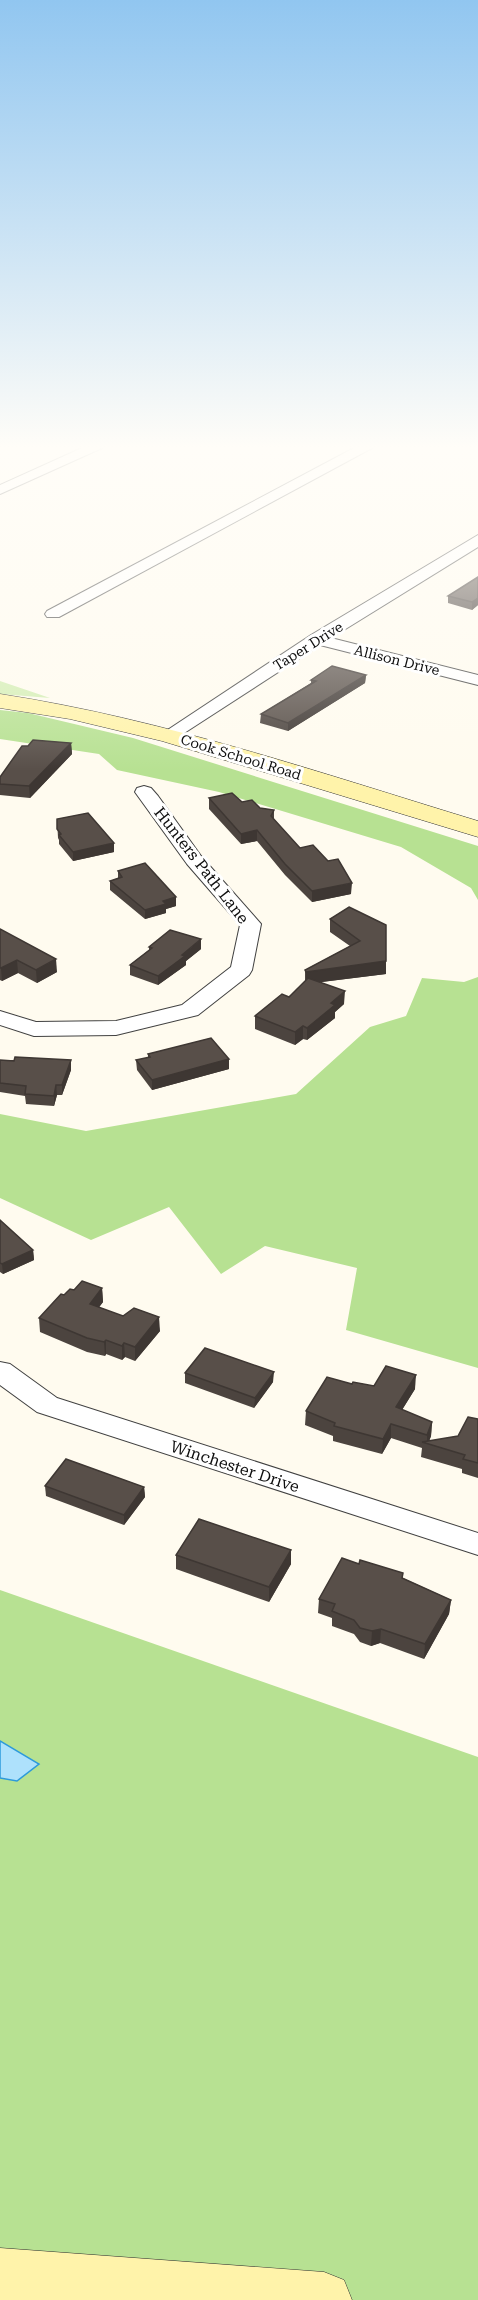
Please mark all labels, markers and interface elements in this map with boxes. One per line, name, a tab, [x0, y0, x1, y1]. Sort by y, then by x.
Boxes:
street label: Taper Drive	[270, 618, 346, 674]
street label: Allison Drive	[353, 642, 442, 678]
street label: Cook School Road	[179, 731, 303, 783]
street label: Hunters Path Lane	[150, 803, 253, 928]
street label: Winchester Drive	[168, 1437, 302, 1496]

